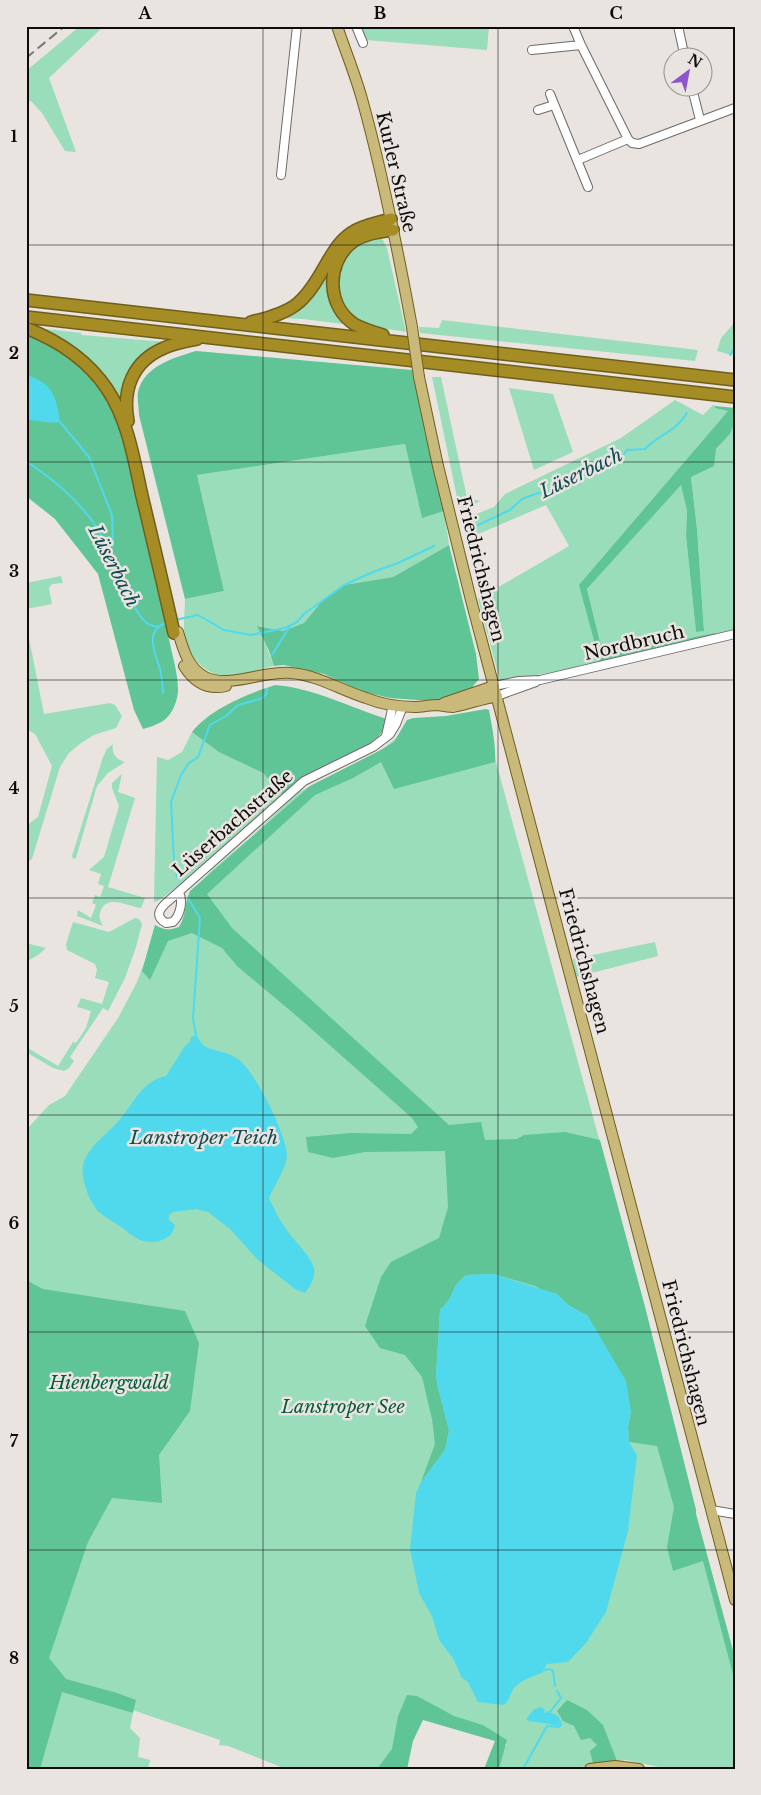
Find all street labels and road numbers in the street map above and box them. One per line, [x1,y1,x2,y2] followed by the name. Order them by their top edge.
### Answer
[371,109,421,235] street label: Kurler Straße
[452,494,510,644] street label: Friedrichshagen
[582,621,686,665] street label: Nordbruch
[168,765,298,881] street label: Lüserbachstraße
[554,886,614,1036] street label: Friedrichshagen
[657,1278,715,1428] street label: Friedrichshagen

